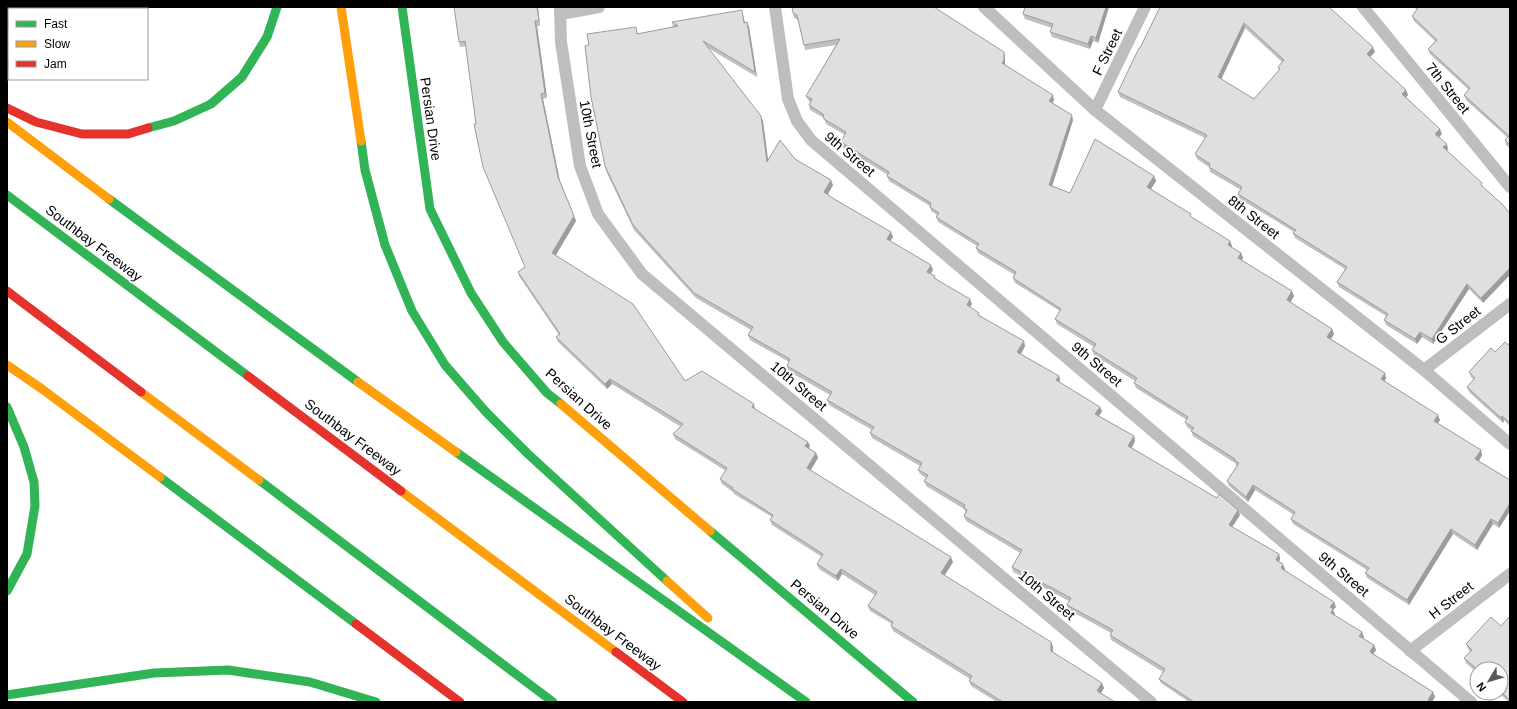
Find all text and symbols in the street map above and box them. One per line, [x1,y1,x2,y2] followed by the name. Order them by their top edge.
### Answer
[8,8,148,80] legend
[44,17,68,31] text: Fast
[1089,26,1125,78] street label: F Street
[44,37,70,51] text: Slow
[44,57,67,71] text: Jam
[1423,59,1473,117] street label: 7th Street
[417,76,445,162] street label: Persian Drive
[577,99,605,169] street label: 10th Street
[822,128,878,180] street label: 9th Street
[1225,192,1283,242] street label: 8th Street
[43,201,145,285] street label: Southbay Freeway
[1433,303,1484,347] street label: G Street
[1069,338,1125,390] street label: 9th Street
[768,358,830,414] street label: 10th Street
[542,365,616,433] street label: Persian Drive
[302,395,404,479] street label: Southbay Freeway
[1316,548,1372,600] street label: 9th Street
[1016,567,1078,623] street label: 10th Street
[788,576,862,642] street label: Persian Drive
[1426,578,1476,622] street label: H Street
[562,590,664,674] street label: Southbay Freeway
[1469,661,1509,701] north arrow
[1474,680,1488,694] text: N

